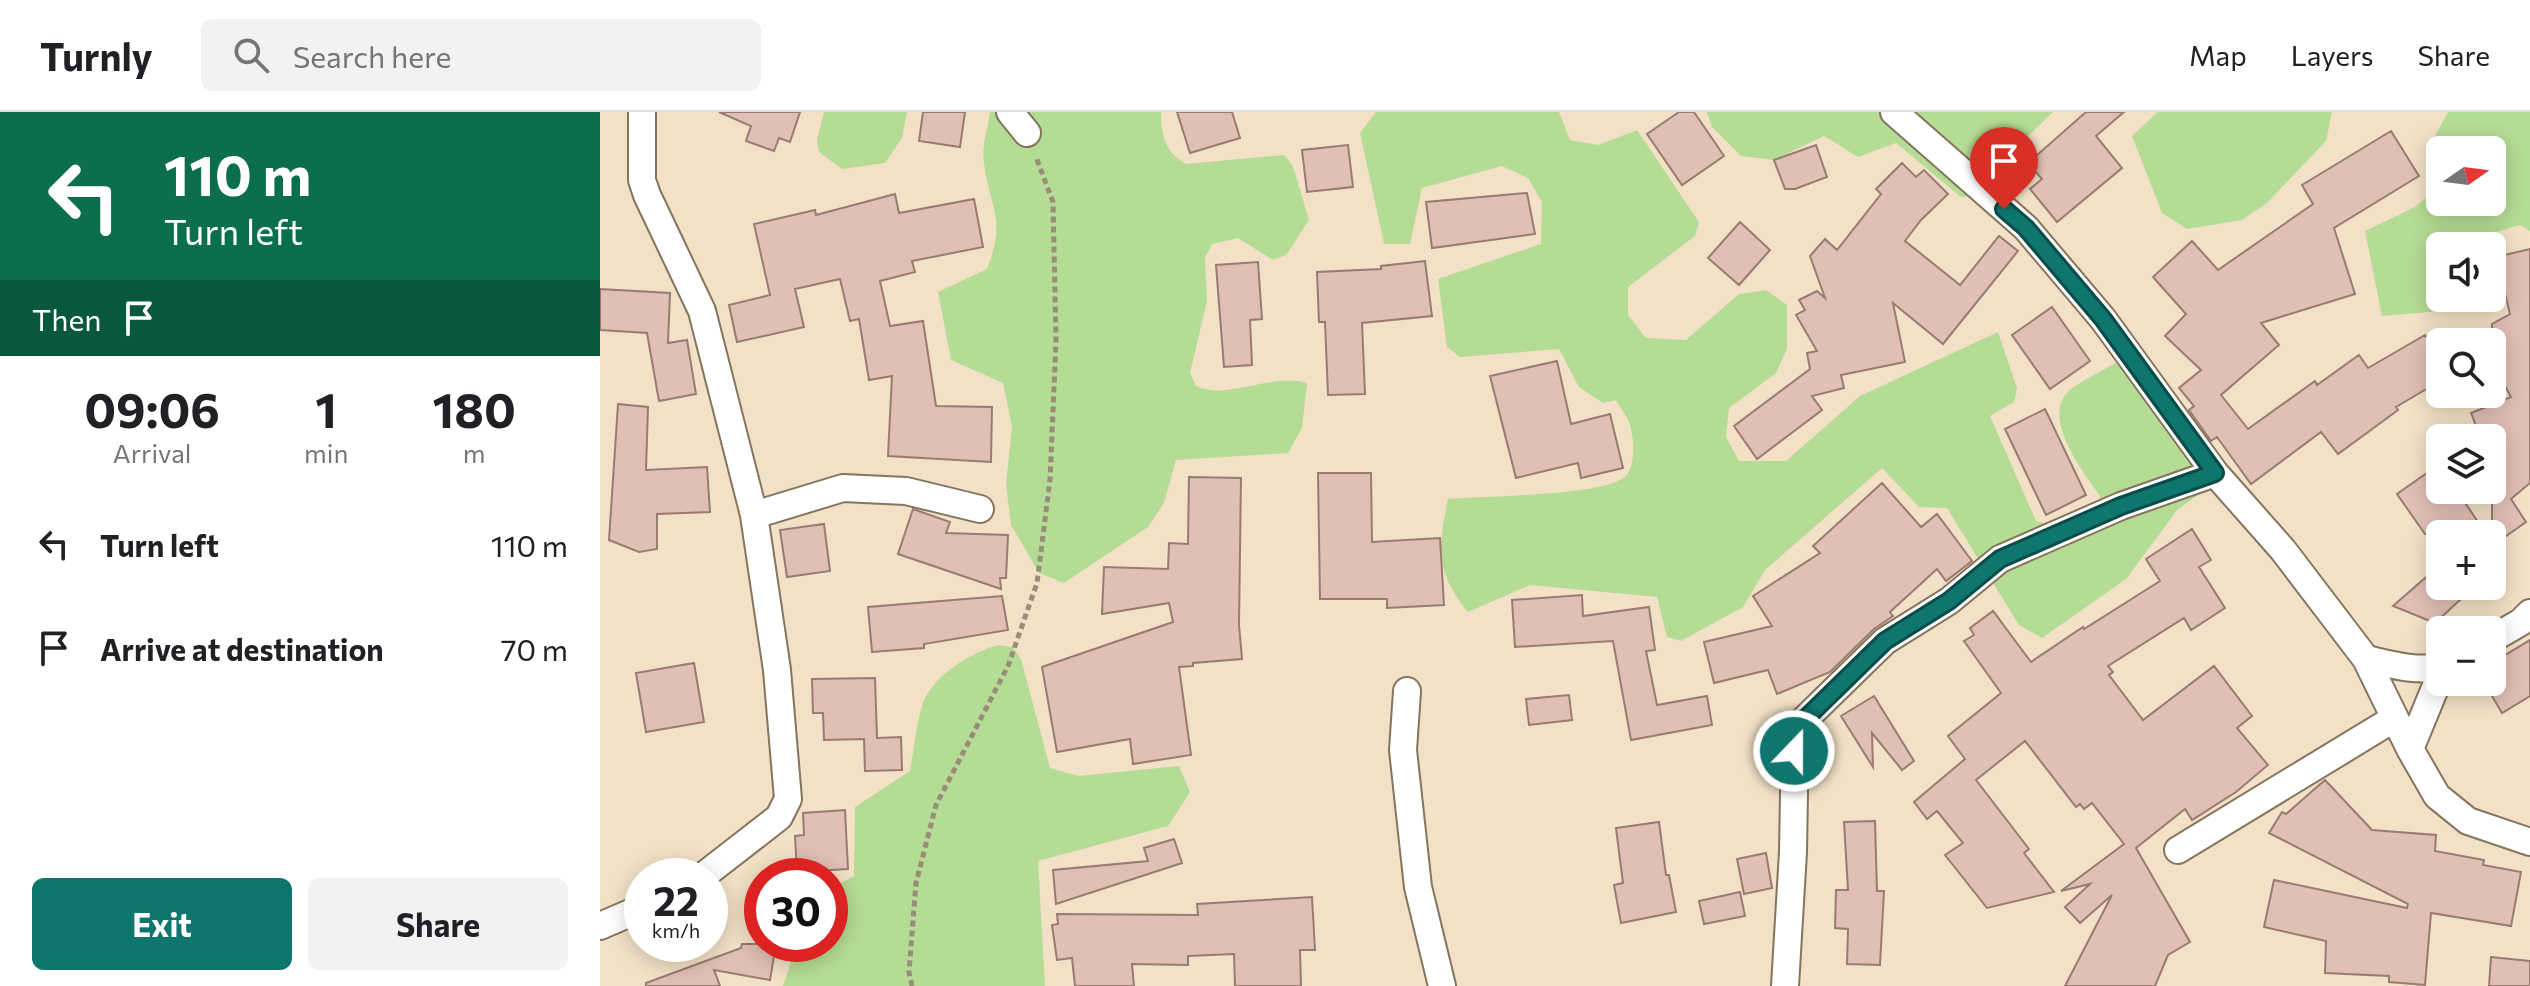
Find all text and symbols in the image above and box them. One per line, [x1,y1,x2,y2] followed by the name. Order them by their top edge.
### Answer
[201,19,761,91] search box
[40,32,153,79] text: Turnly
[229,33,273,77] icon: search
[293,37,451,74] text: Search here
[2189,38,2247,72] text: Map
[2291,38,2373,72] text: Layers
[2417,38,2490,72] text: Share
[1970,127,2038,209] pin
[2426,136,2506,216] north arrow
[2426,136,2506,696] map controls
[164,139,311,208] text: 110 m
[1982,139,2026,183] icon: arrive
[32,144,136,248] icon: left
[164,208,303,252] text: Turn left
[2426,232,2506,312] button: sound
[117,296,161,340] icon: arrive
[32,300,101,337] text: Then
[2426,328,2506,408] button: search
[84,379,220,438] text: 09:06
[315,379,337,438] text: 1
[433,379,516,438] text: 180
[2426,424,2506,504] button: layers
[113,437,191,468] text: Arrival
[304,437,348,468] text: min
[463,437,486,468] text: m
[2426,520,2506,600] button: +
[32,522,76,566] icon: left
[100,526,219,563] text: Turn left
[491,526,568,563] text: 110 m
[2426,616,2506,696] button: −
[32,626,76,670] icon: arrive
[100,630,384,667] text: Arrive at destination
[501,630,568,667] text: 70 m
[1752,709,1836,793] position arrow
[744,858,848,962] speed limit sign: 30
[653,875,699,924] text: 22
[32,878,292,970] button: Exit
[308,878,568,970] button: Share
[652,918,700,942] text: km/h

